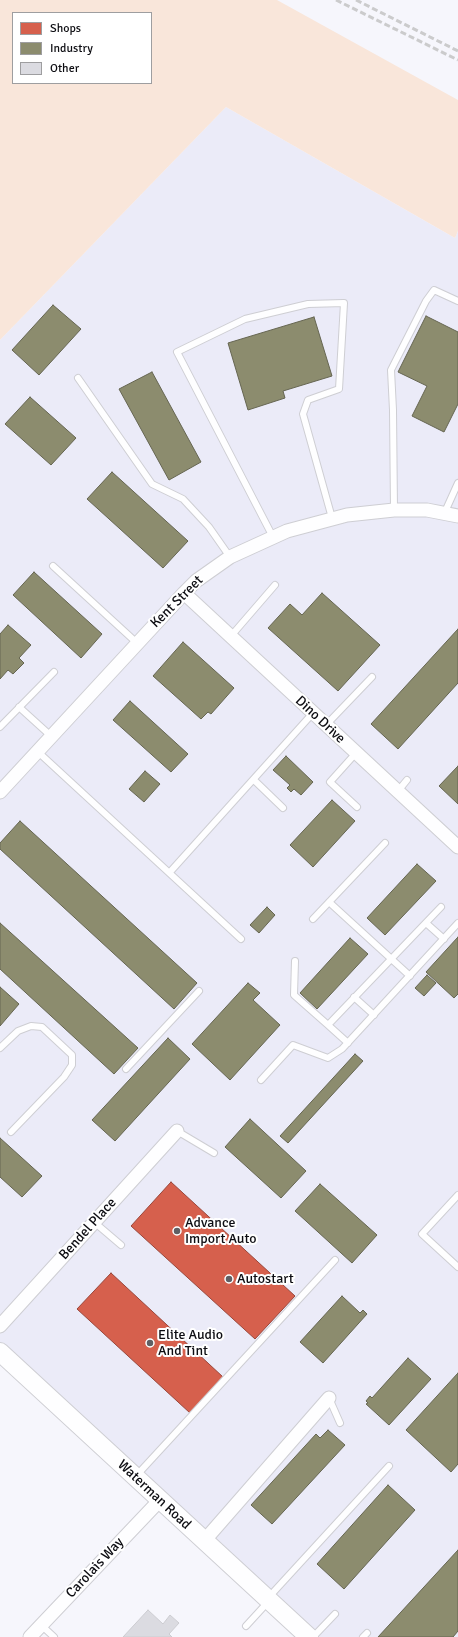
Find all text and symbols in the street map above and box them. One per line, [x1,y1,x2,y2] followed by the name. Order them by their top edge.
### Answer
[12,12,152,84] legend
[50,21,81,36] text: Shops
[50,41,93,56] text: Industry
[50,61,79,76] text: Other
[147,572,207,632] street label: Kent Street
[292,693,348,747] street label: Dino Drive
[56,1195,120,1263] street label: Bendel Place
[185,1215,257,1248] place label: Advance Import Auto
[172,1226,182,1236] marker: Advance Import Auto
[237,1271,294,1287] place label: Autostart
[224,1274,234,1284] marker: Autostart
[158,1327,223,1360] place label: Elite Audio And Tint
[145,1338,155,1348] marker: Elite Audio And Tint
[114,1457,194,1533] street label: Waterman Road
[63,1534,127,1602] street label: Carolais Way

